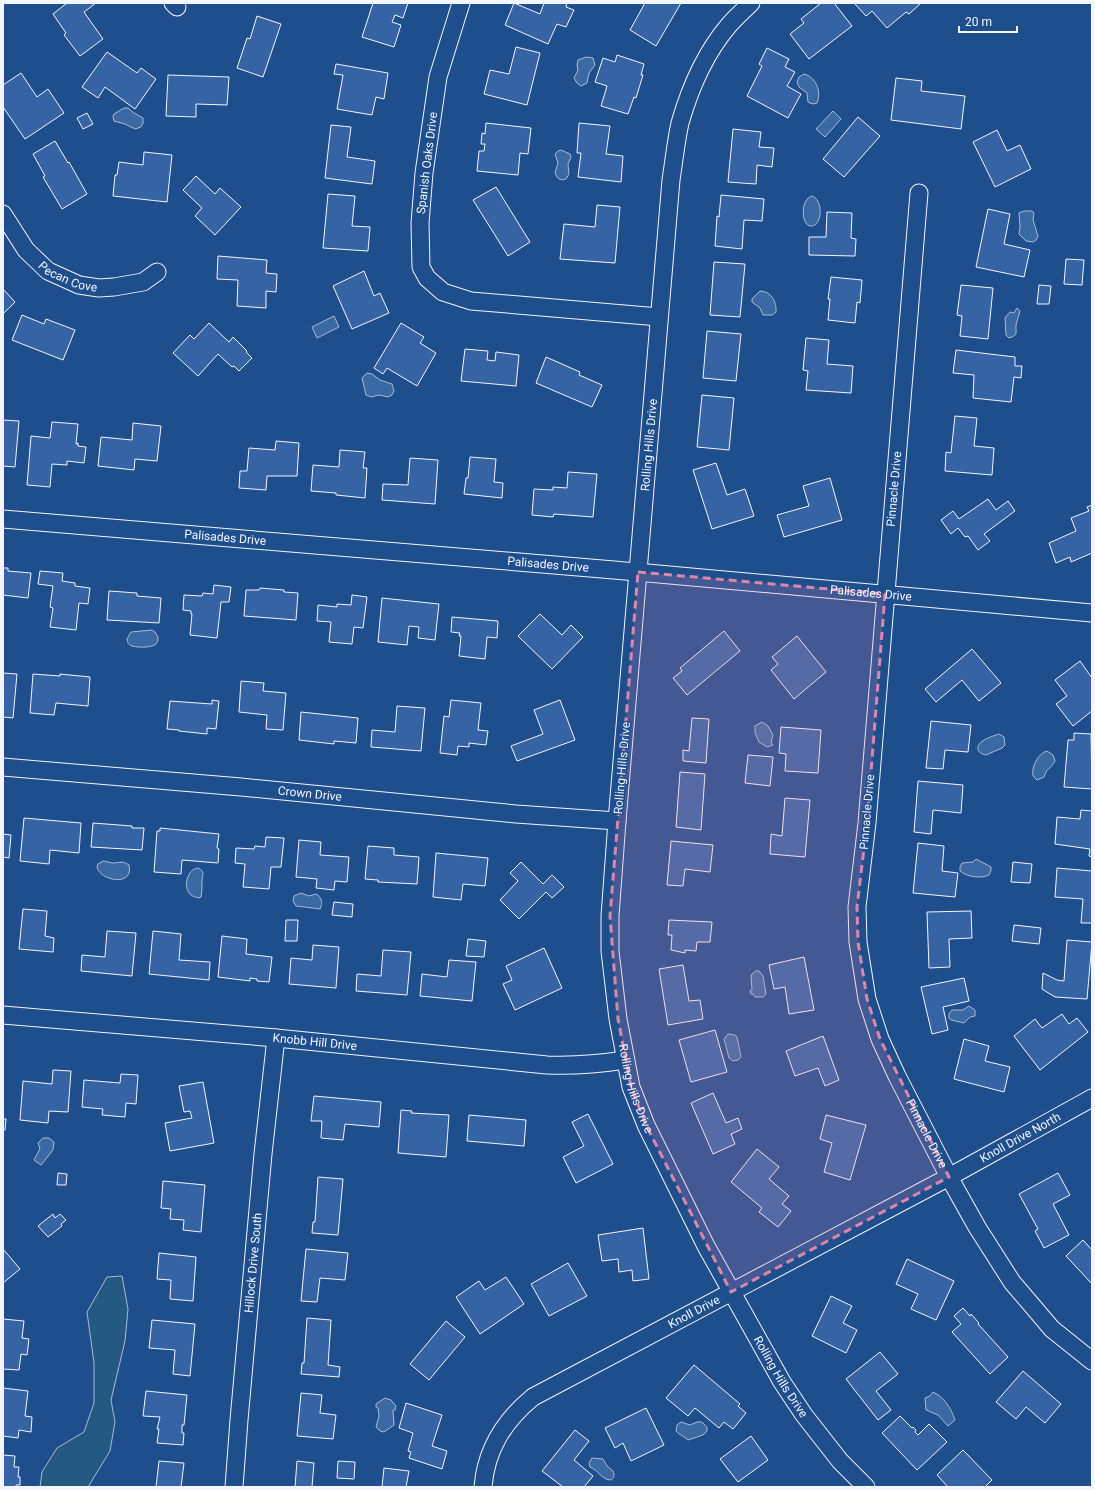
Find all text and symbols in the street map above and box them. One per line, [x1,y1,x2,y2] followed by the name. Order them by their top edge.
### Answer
[959,8,1017,34] scale bar
[965,15,992,29] text: 20 m
[414,111,440,215] street label: Spanish Oaks Drive
[35,259,98,295] street label: Pecan Cove
[638,398,660,492] street label: Rolling Hills Drive
[884,451,904,527] street label: Pinnacle Drive
[184,527,267,548] street label: Palisades Drive
[507,554,590,575] street label: Palisades Drive
[829,582,912,604] street label: Palisades Drive
[611,721,633,815] street label: Rolling Hills Drive
[857,774,877,850] street label: Pinnacle Drive
[277,784,342,804] street label: Crown Drive
[272,1031,358,1053] street label: Knobb Hill Drive
[616,1043,656,1135] street label: Rolling Hills Drive
[903,1097,950,1171] street label: Pinnacle Drive
[977,1110,1063,1166] street label: Knoll Drive North
[242,1212,265,1314] street label: Hillock Drive South
[666,1292,722,1331] street label: Knoll Drive
[751,1334,811,1420] street label: Rolling Hills Drive

